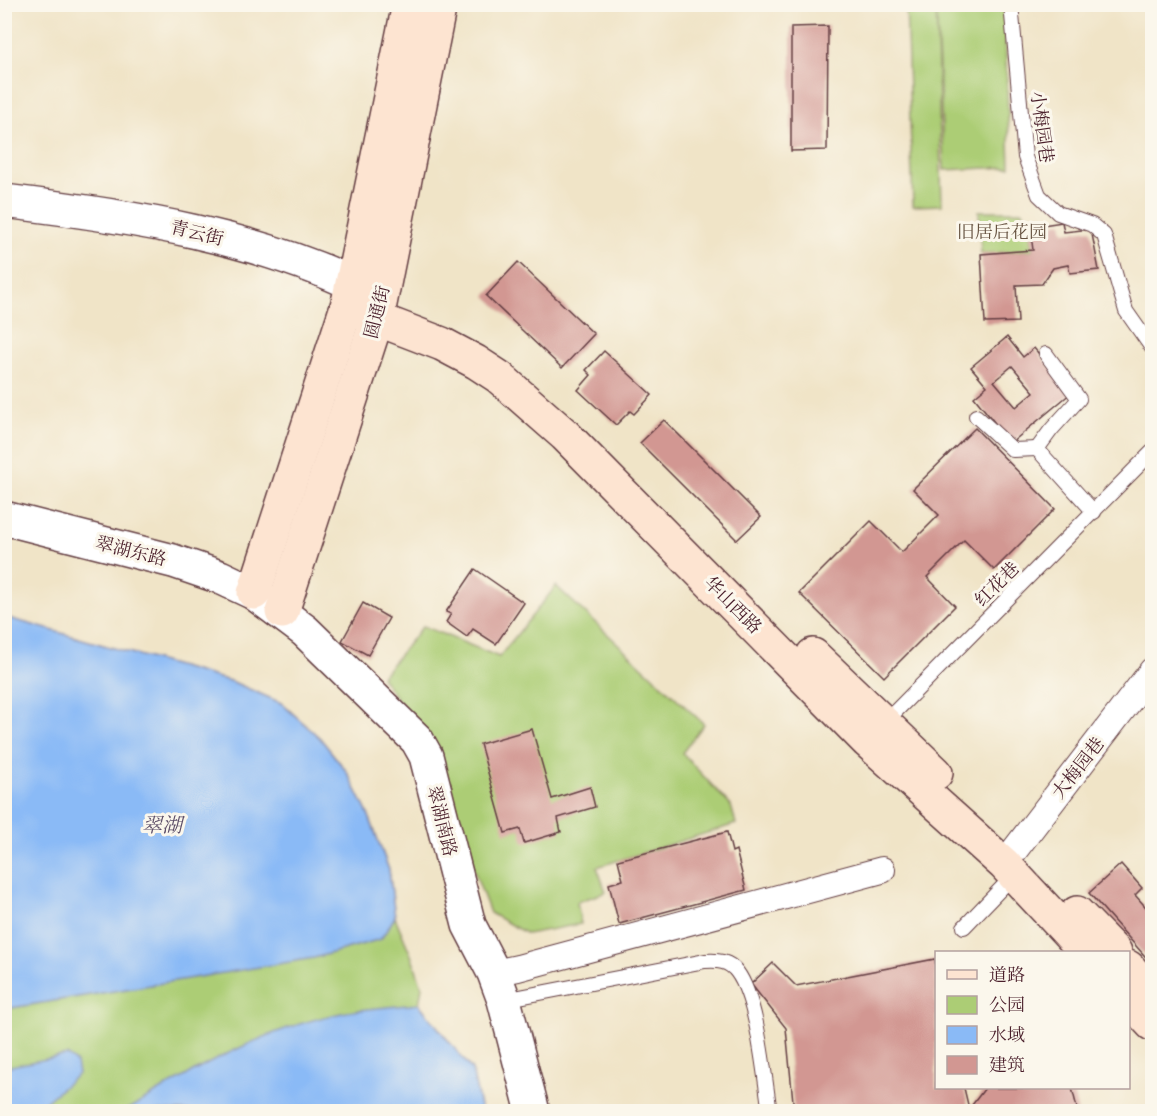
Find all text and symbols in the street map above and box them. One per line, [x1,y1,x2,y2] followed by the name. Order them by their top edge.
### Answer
[1026,90,1058,164] street label: 小梅园巷
[168,216,226,250] street label: 青云街
[957,221,1047,243] park label: 旧居后花园
[360,283,394,341] street label: 圆通街
[93,532,169,570] street label: 翠湖东路
[970,557,1024,611] street label: 红花巷
[700,572,766,638] street label: 华山西路
[1047,733,1109,803] street label: 大梅园巷
[423,783,461,859] street label: 翠湖南路
[142,813,185,837] water label: 翠湖
[935,951,1130,1089] legend
[989,964,1025,986] text: 道路
[989,994,1025,1016] text: 公园
[989,1024,1025,1046] text: 水域
[989,1054,1025,1076] text: 建筑

